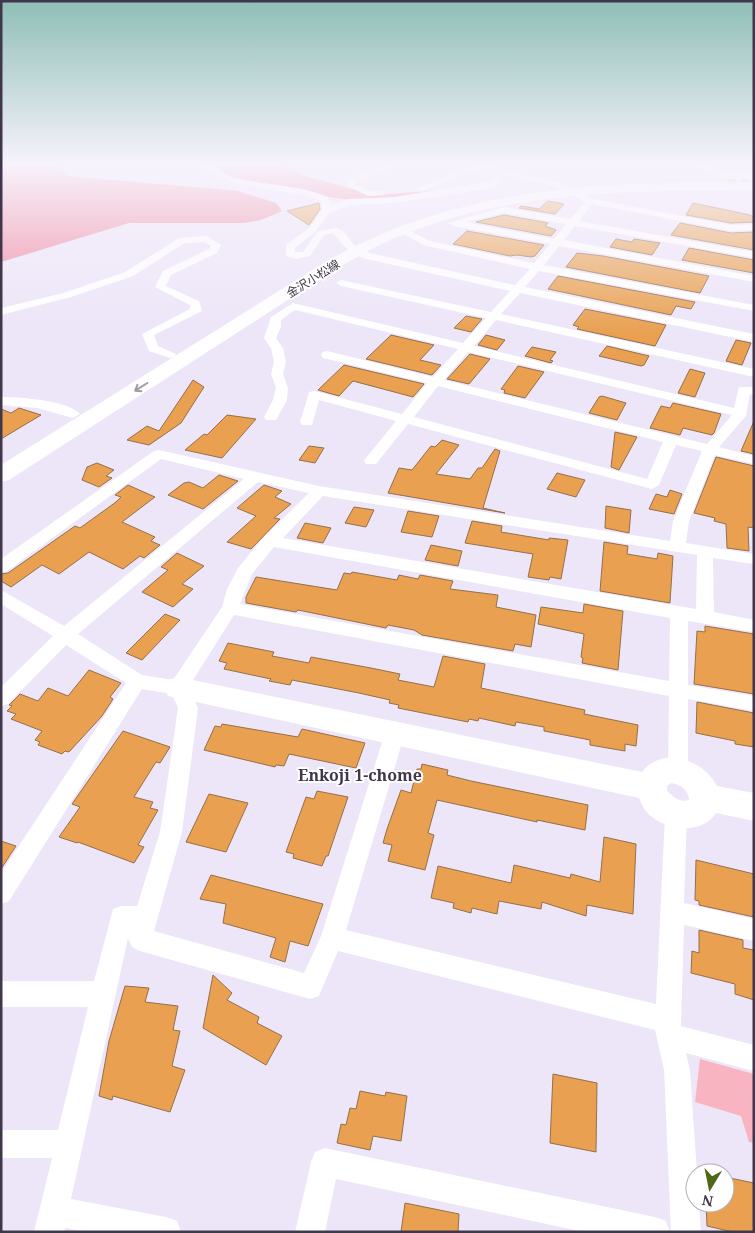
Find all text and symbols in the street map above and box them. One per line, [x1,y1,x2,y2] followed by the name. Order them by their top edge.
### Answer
[283,255,343,302] street label: 金沢小松線
[134,381,148,392] one-way arrow
[298,764,422,786] district label: Enkoji 1-chome
[685,1163,735,1213] north arrow
[701,1191,715,1212] text: N

